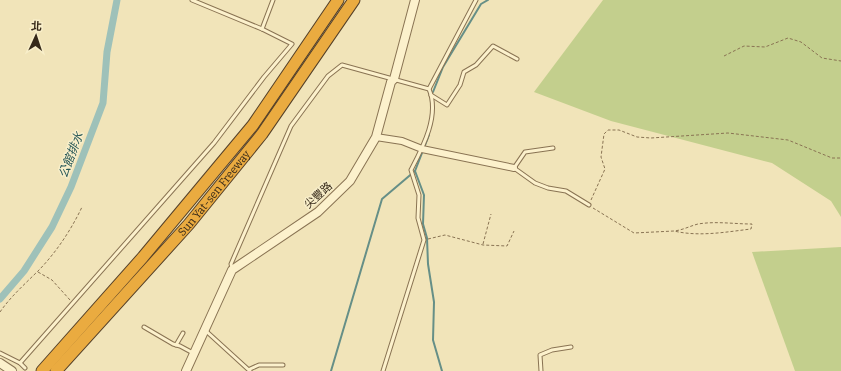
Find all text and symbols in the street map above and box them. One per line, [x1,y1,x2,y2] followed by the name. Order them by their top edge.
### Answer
[16,16,56,56] north arrow
[31,20,42,33] text: 北
[56,129,86,180] water label: 公館排水
[175,148,253,239] street label: Sun Yat-sen Freeway
[302,180,335,211] street label: 尖豐路

